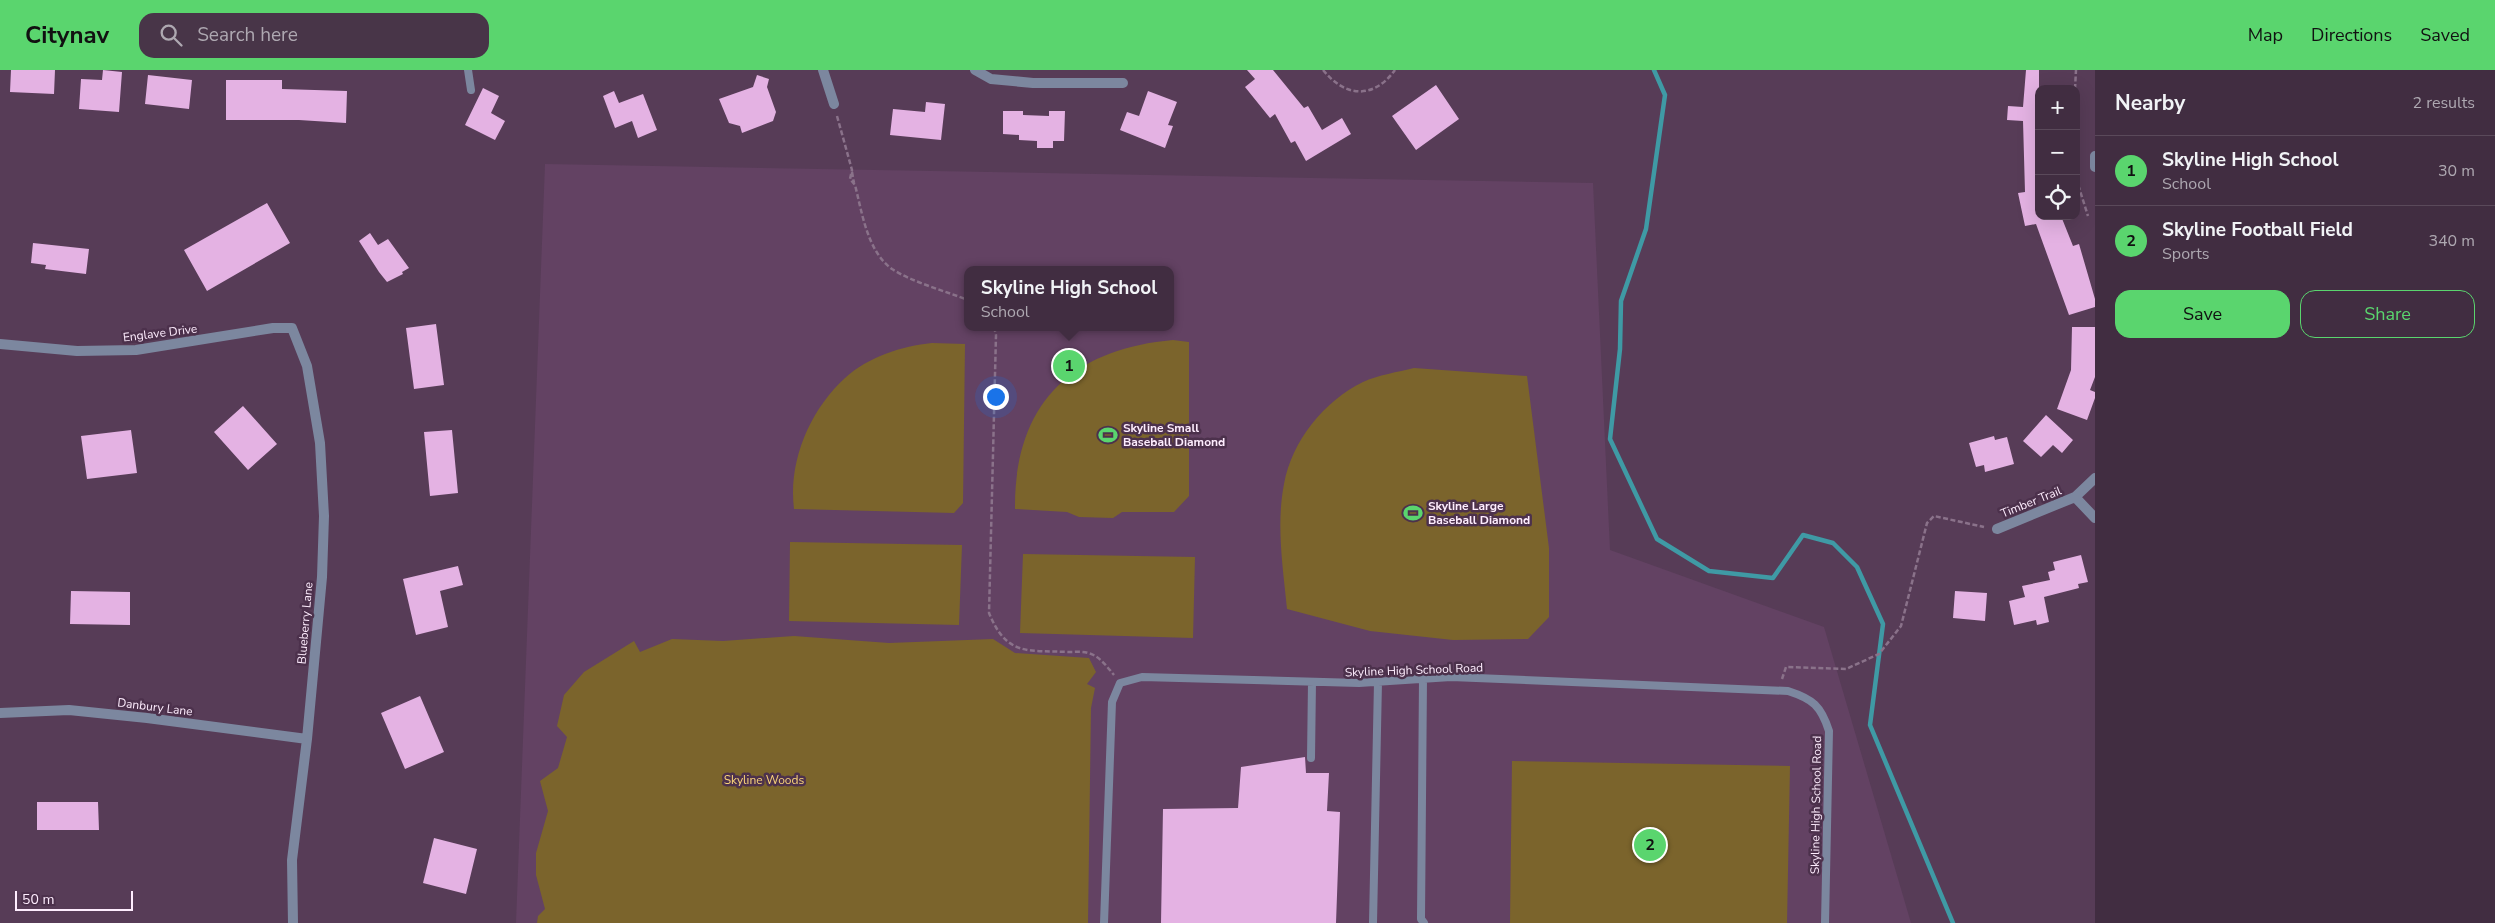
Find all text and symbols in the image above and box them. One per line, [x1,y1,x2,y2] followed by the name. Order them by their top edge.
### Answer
[139,13,489,58] search box
[25,19,109,51] text: Citynav
[157,21,185,49] icon: search
[197,22,298,48] text: Search here
[2248,23,2283,47] text: Map
[2311,23,2392,47] text: Directions
[2420,23,2470,47] text: Saved
[2035,85,2080,220] map controls
[2035,85,2080,130] button: +
[2115,89,2185,117] text: Nearby
[2413,92,2475,114] text: 2 results
[2035,130,2080,175] button: −
[2162,147,2339,173] text: Skyline High School
[2126,160,2136,182] text: 1
[2438,160,2475,182] text: 30 m
[2162,173,2211,195] text: School
[2035,175,2080,220] button: locate
[2162,217,2353,243] text: Skyline Football Field
[2126,230,2136,252] text: 2
[2428,230,2475,252] text: 340 m
[2162,243,2210,265] text: Sports
[964,266,1174,331] popup
[981,275,1157,301] text: Skyline High School
[2115,290,2290,338] button: Save
[2300,290,2475,338] button: Share
[981,301,1030,323] text: School
[122,321,198,345] street label: Englave Drive
[1053,347,1085,385] pin: 1
[983,384,1009,410] your location
[1123,420,1225,450] place label: Skyline Small Baseball Diamond
[1097,424,1119,446] sports icon: Skyline Small Baseball Diamond
[1998,482,2064,521] street label: Timber Trail
[1428,498,1530,528] place label: Skyline Large Baseball Diamond
[1402,502,1424,524] sports icon: Skyline Large Baseball Diamond
[293,581,317,665] street label: Blueberry Lane
[1345,660,1483,680] street label: Skyline High School Road
[116,694,194,720] street label: Danbury Lane
[1807,736,1825,874] street label: Skyline High School Road
[724,772,805,788] park label: Skyline Woods
[1634,826,1666,864] pin: 2
[15,888,132,911] scale bar
[22,890,54,909] text: 50 m

